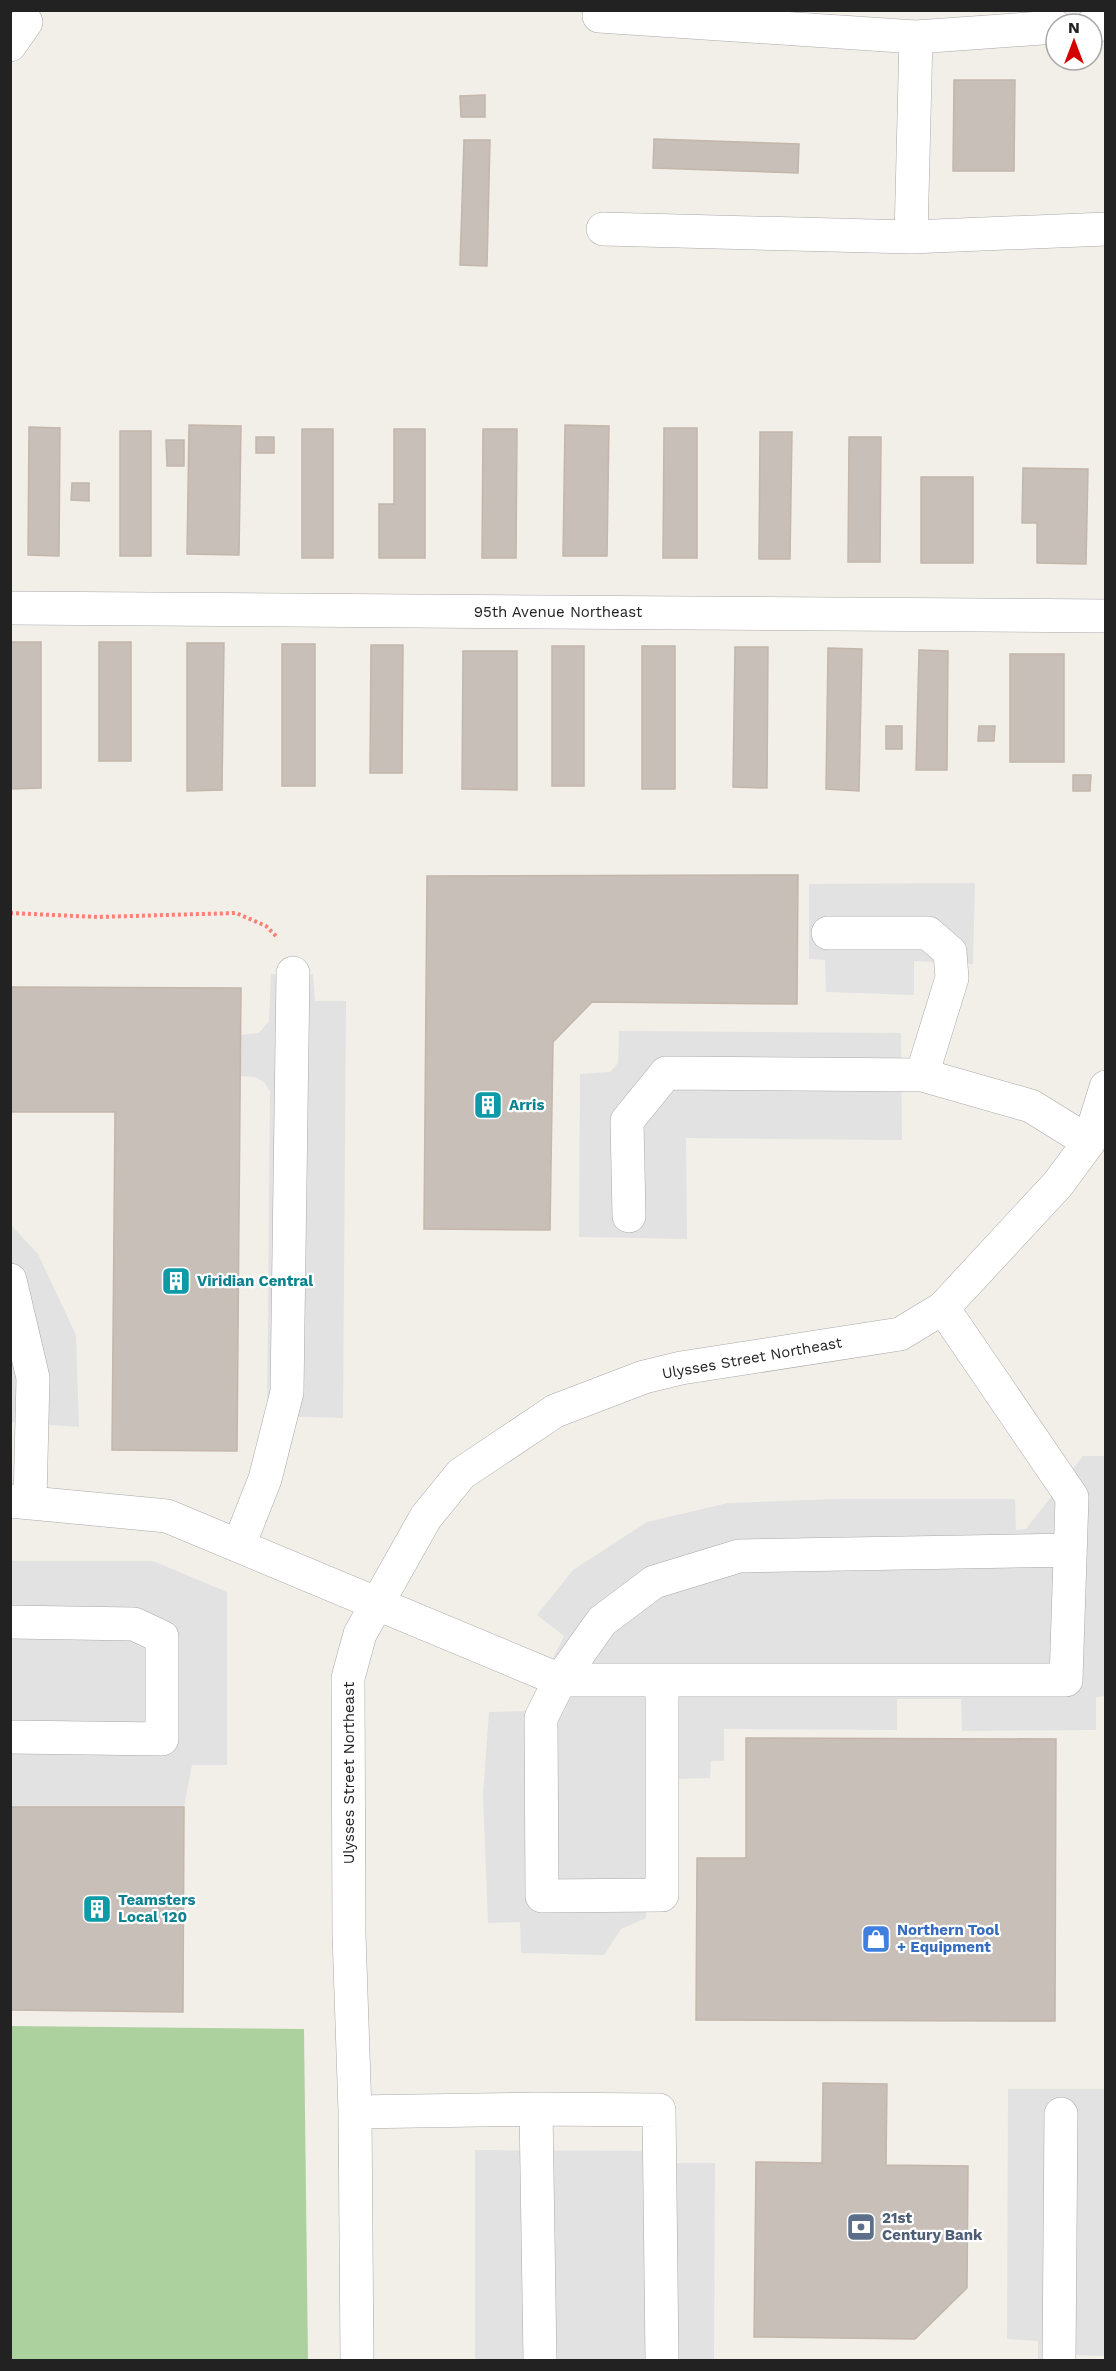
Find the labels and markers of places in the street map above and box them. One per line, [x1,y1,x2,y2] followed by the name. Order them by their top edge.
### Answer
[472,1089,504,1121] building icon: Arris
[509,1096,544,1114] place label: Arris
[160,1265,192,1297] building icon: Viridian Central
[197,1272,313,1290] place label: Viridian Central
[118,1891,195,1926] place label: Teamsters Local 120
[81,1893,113,1925] building icon: Teamsters Local 120
[897,1921,999,1956] place label: Northern Tool + Equipment
[860,1923,892,1955] shop icon: Northern Tool + Equipment
[882,2209,983,2244] place label: 21st Century Bank
[845,2211,877,2243] bank icon: 21st Century Bank

